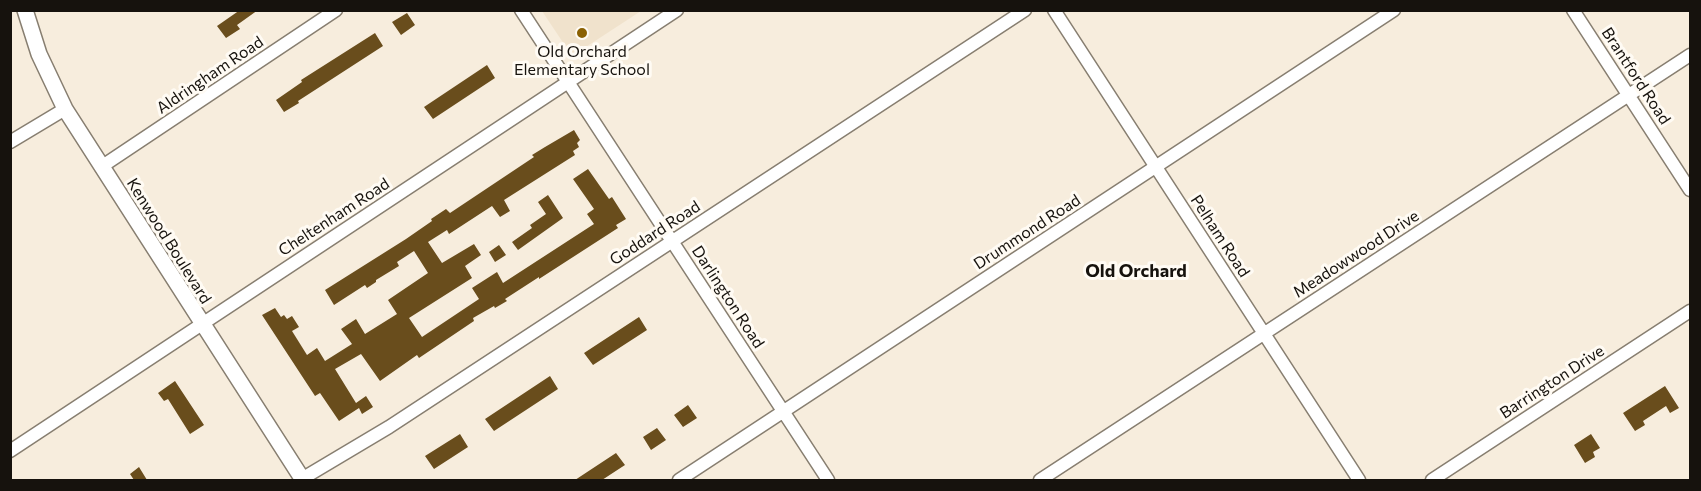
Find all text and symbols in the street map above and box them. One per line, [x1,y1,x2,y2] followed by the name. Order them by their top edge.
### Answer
[1597,24,1675,128] street label: Brantford Road
[575,26,589,40] marker: Old Orchard Elementary School
[153,32,267,118] street label: Aldringham Road
[514,42,650,80] place label: Old Orchard Elementary School
[275,174,393,260] street label: Cheltenham Road
[123,175,215,307] street label: Kenwood Boulevard
[970,190,1084,274] street label: Drummond Road
[1186,191,1254,281] street label: Pelham Road
[606,197,704,269] street label: Goddard Road
[1290,206,1422,302] street label: Meadowwood Drive
[688,242,768,352] street label: Darlington Road
[1085,260,1187,282] district label: Old Orchard
[1496,341,1608,423] street label: Barrington Drive

